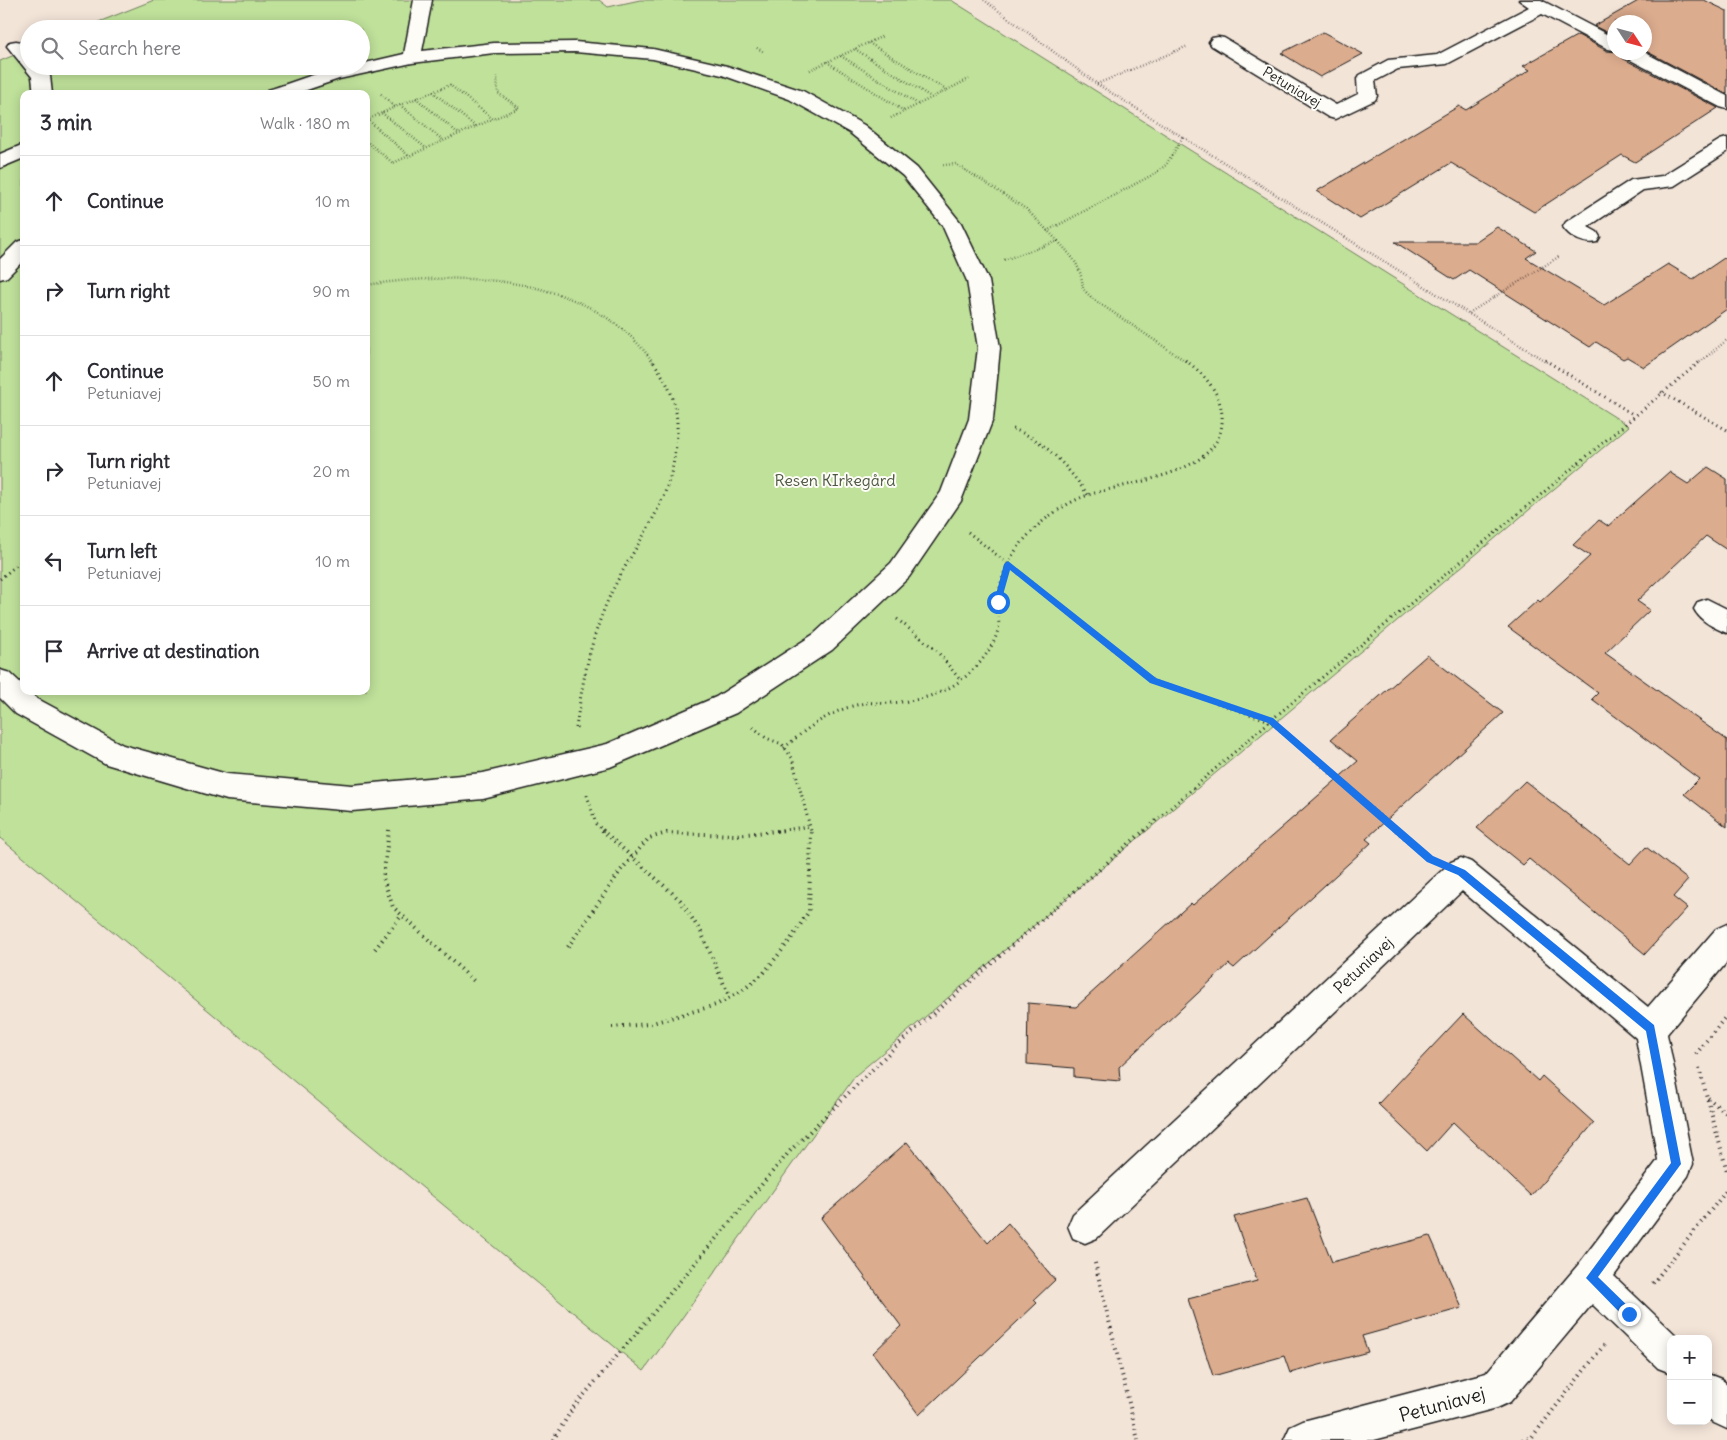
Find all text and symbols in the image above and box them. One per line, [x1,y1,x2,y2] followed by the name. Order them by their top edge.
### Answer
[1607,15,1652,60] north arrow
[20,20,370,75] search box
[38,34,66,62] icon: search
[78,36,181,60] text: Search here
[1259,63,1325,111] street label: Petuniavej
[40,109,92,136] text: 3 min
[260,113,350,133] text: Walk · 180 m
[40,187,68,215] icon: ahead
[87,189,164,213] text: Continue
[315,191,350,211] text: 10 m
[40,277,68,305] icon: right
[87,279,170,303] text: Turn right
[312,281,350,301] text: 90 m
[87,359,164,383] text: Continue
[40,367,68,395] icon: ahead
[312,371,350,391] text: 50 m
[87,383,161,403] text: Petuniavej
[87,449,170,473] text: Turn right
[40,457,68,485] icon: right
[313,461,350,481] text: 20 m
[774,470,896,490] park label: Resen KIrkegård
[87,473,161,493] text: Petuniavej
[87,539,157,563] text: Turn left
[40,547,68,575] icon: left
[315,551,350,571] text: 10 m
[87,563,161,583] text: Petuniavej
[987,591,1010,614] route start
[40,637,68,665] icon: arrive
[87,639,260,663] text: Arrive at destination
[1329,932,1397,998] street label: Petuniavej
[1618,1303,1641,1326] route end
[1667,1335,1712,1425] map controls
[1667,1335,1712,1380] button: +
[1667,1380,1712,1425] button: −
[1396,1381,1488,1427] street label: Petuniavej

